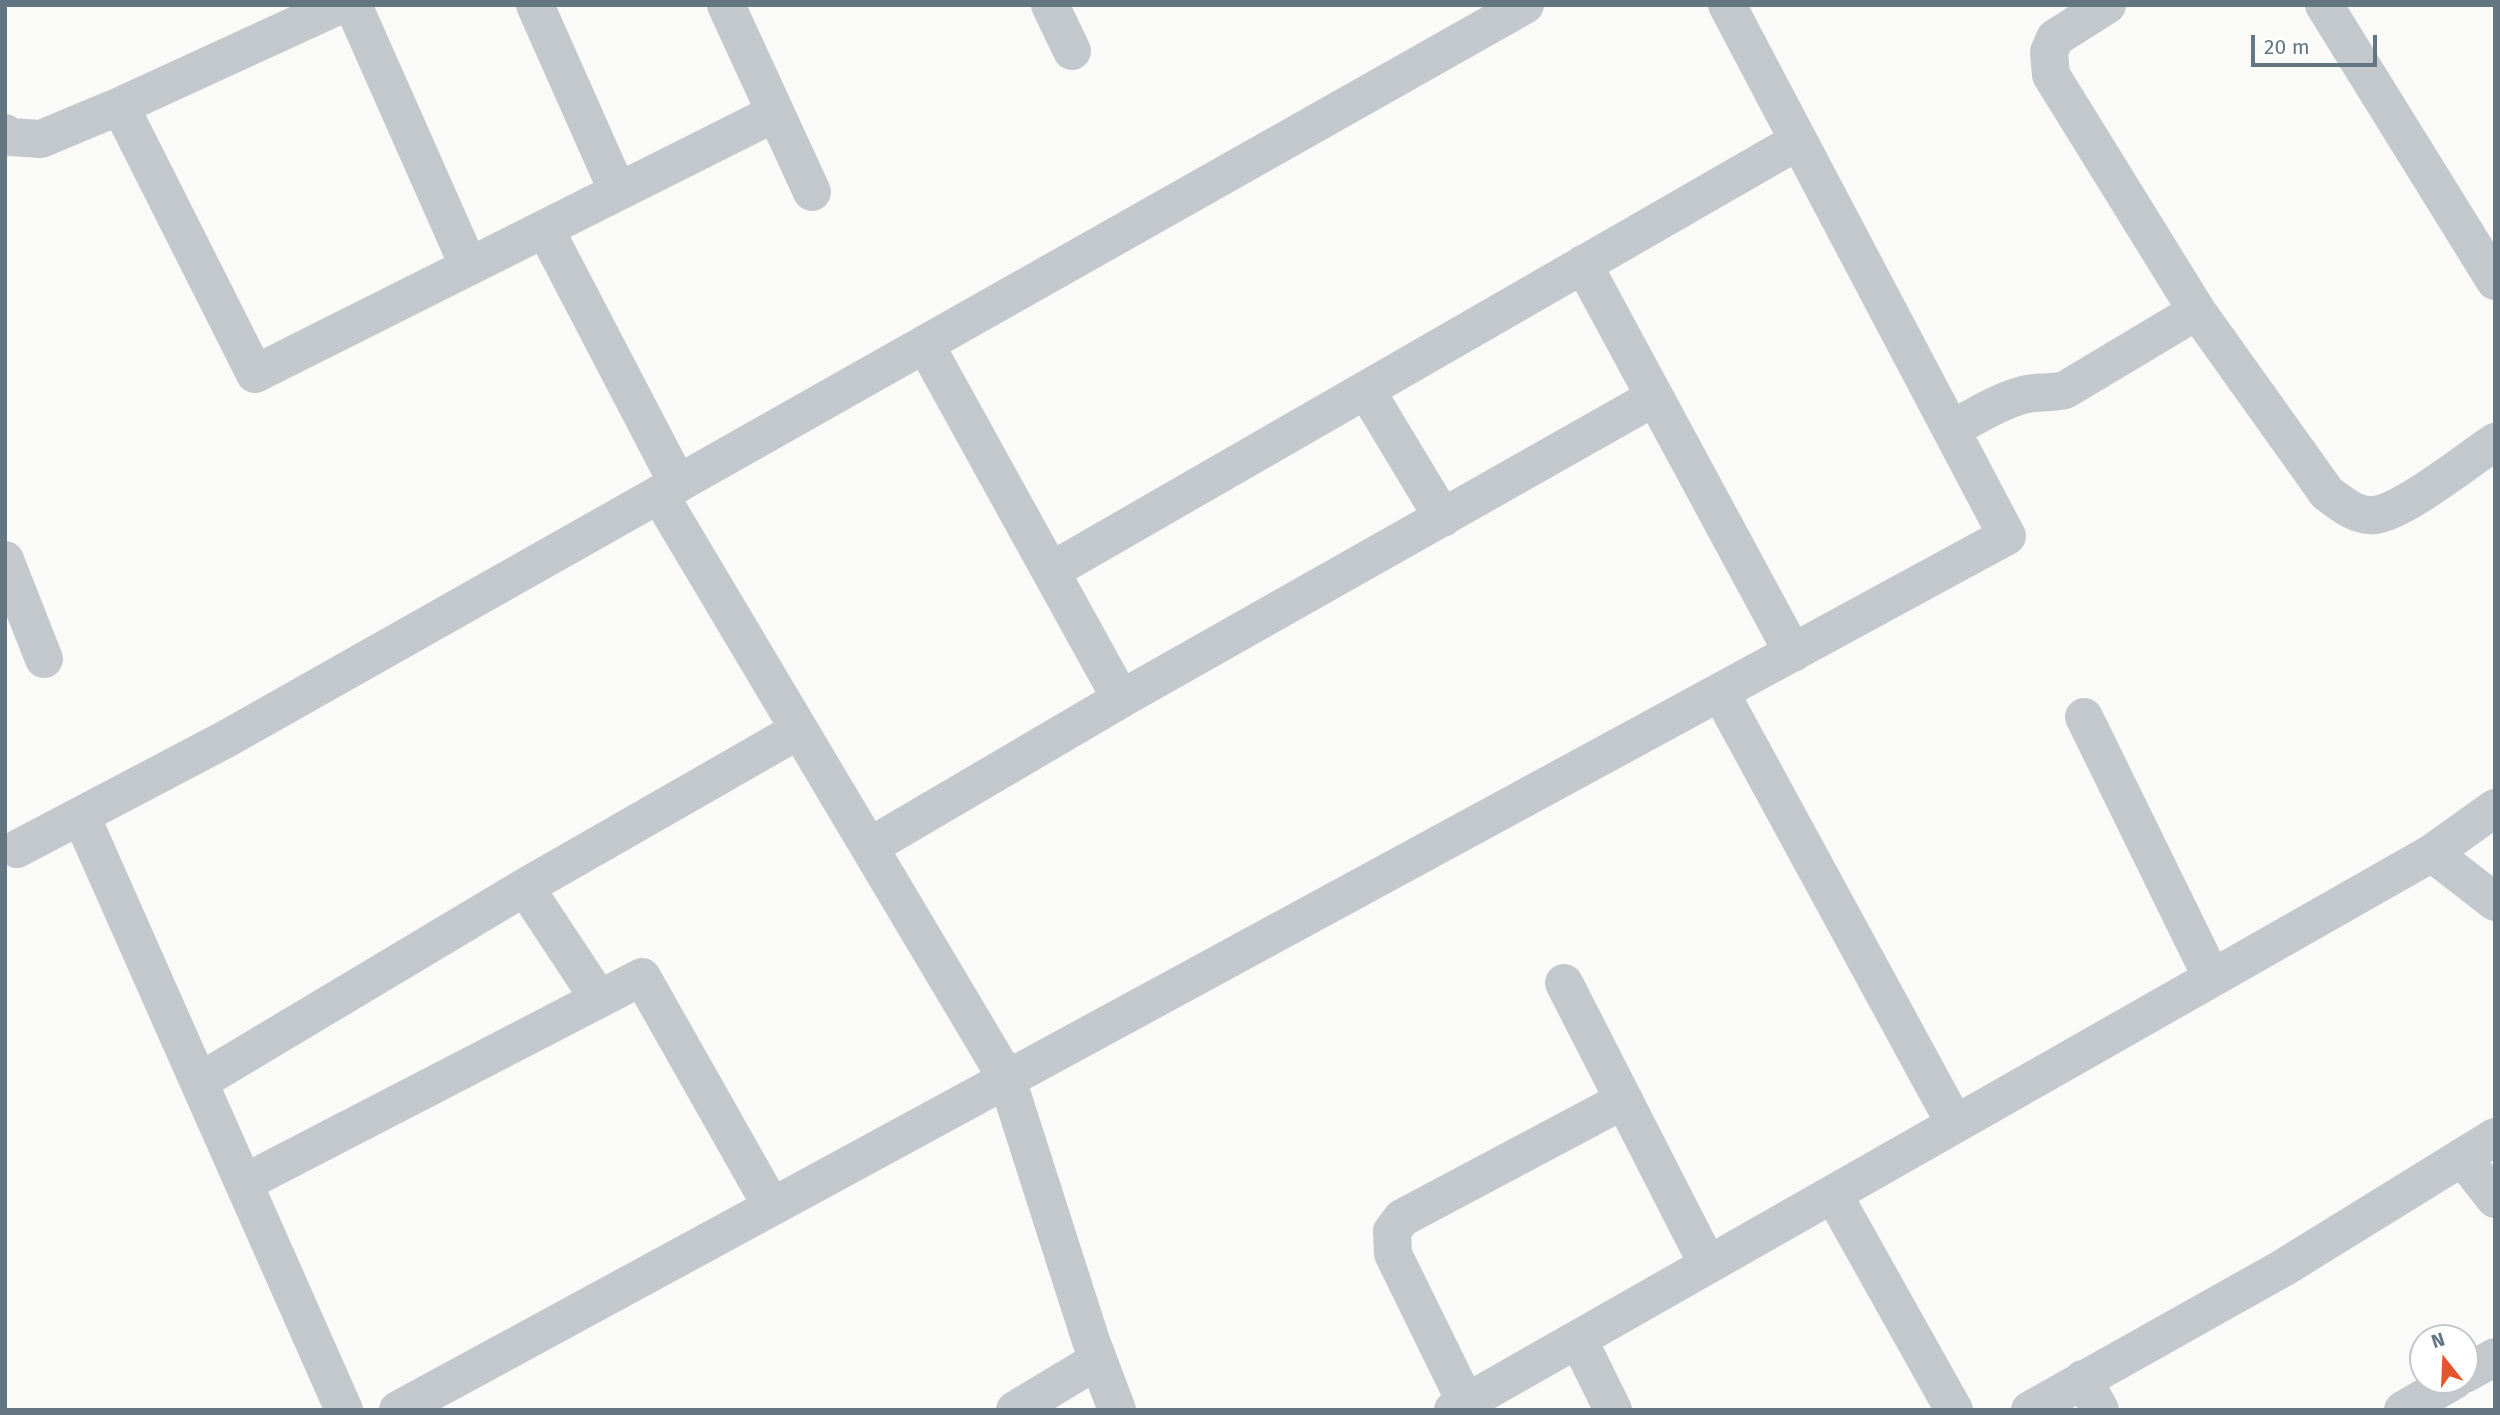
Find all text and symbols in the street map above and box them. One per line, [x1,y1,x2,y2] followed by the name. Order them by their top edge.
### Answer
[2255,21,2381,65] scale bar
[2264,34,2310,60] text: 20 m
[2409,1324,2479,1394] north arrow
[2428,1328,2448,1353] text: N

